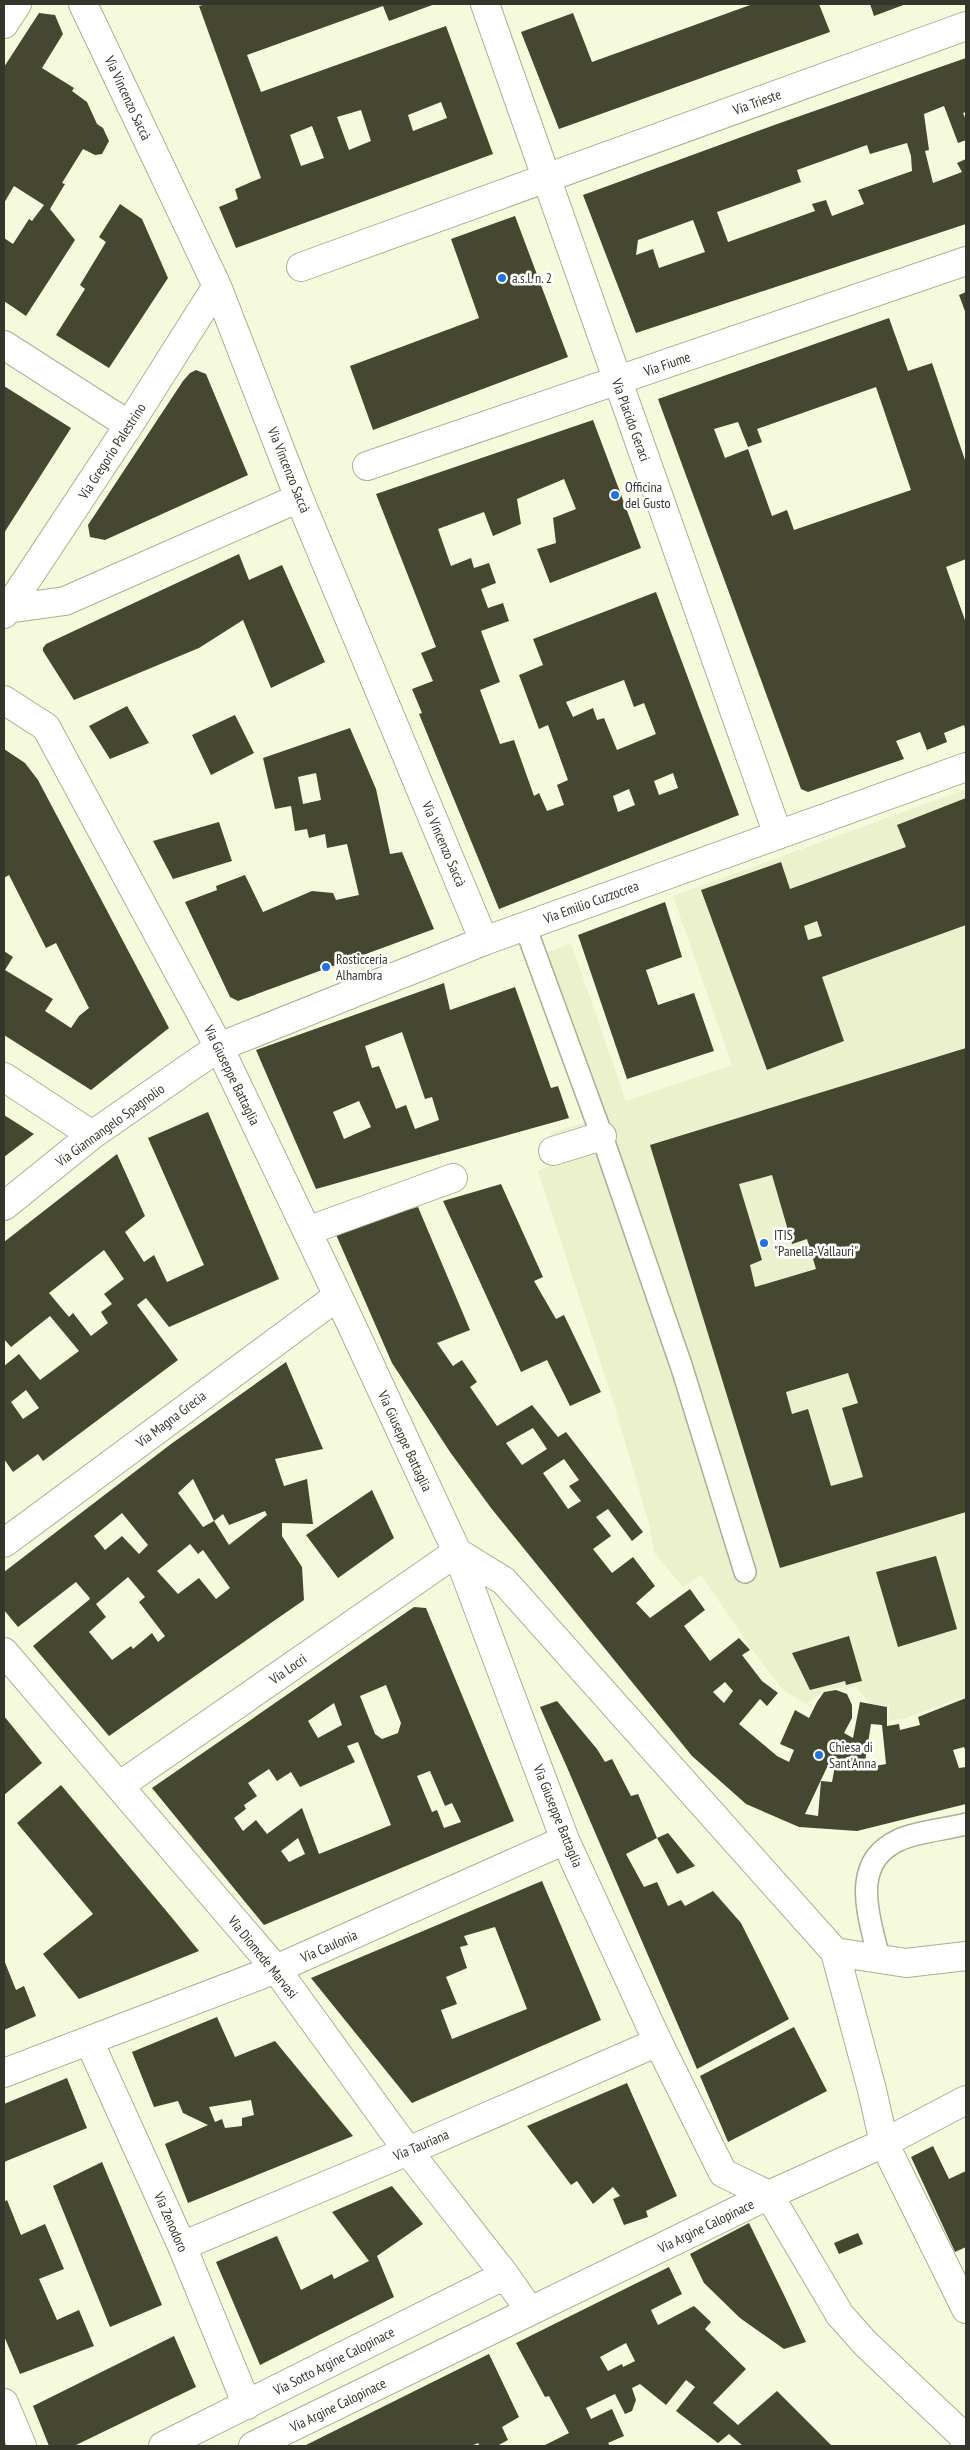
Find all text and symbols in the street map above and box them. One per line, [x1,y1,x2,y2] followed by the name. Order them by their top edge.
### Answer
[100,52,155,143] street label: Via Vincenzo Saccà
[730,85,784,119] street label: Via Trieste
[512,269,552,287] place label: a.s.l. n. 2
[496,272,508,284] marker: a.s.l. n. 2
[640,348,693,381] street label: Via Fiume
[607,375,654,464] street label: Via Placido Geraci
[74,400,150,503] street label: Via Gregorio Palestrino
[263,424,314,516] street label: Via Vincenzo Saccà
[625,478,671,512] place label: Officina del Gusto
[609,489,621,501] marker: Officina del Gusto
[418,798,470,889] street label: Via Vincenzo Saccà
[540,876,641,928] street label: Via Emilio Cuzzocrea
[336,950,388,984] place label: Rosticceria Alhambra
[320,961,332,973] marker: Rosticceria Alhambra
[200,1021,264,1128] street label: Via Giuseppe Battaglia
[51,1079,168,1171] street label: Via Giannangelo Spagnolio
[774,1226,858,1260] place label: ITIS "Panella-Vallauri"
[758,1237,770,1249] marker: ITIS "Panella-Vallauri"
[131,1387,210,1452] street label: Via Magna Grecia
[373,1387,436,1494] street label: Via Giuseppe Battaglia
[265,1650,310,1689] street label: Via Locri
[829,1738,876,1772] place label: Chiesa di Sant'Anna
[813,1749,825,1761] marker: Chiesa di Sant'Anna
[529,1761,587,1870] street label: Via Giuseppe Battaglia
[223,1911,302,2002] street label: Via Diomede Marvasi
[297,1926,360,1967] street label: Via Caulonia
[390,2125,452,2165] street label: Via Tauriana
[149,2188,192,2255] street label: Via Zenodoro
[654,2195,757,2257] street label: Via Argine Calopinace
[270,2323,398,2400] street label: Via Sotto Argine Calopinace
[286,2374,389,2436] street label: Via Argine Calopinace

